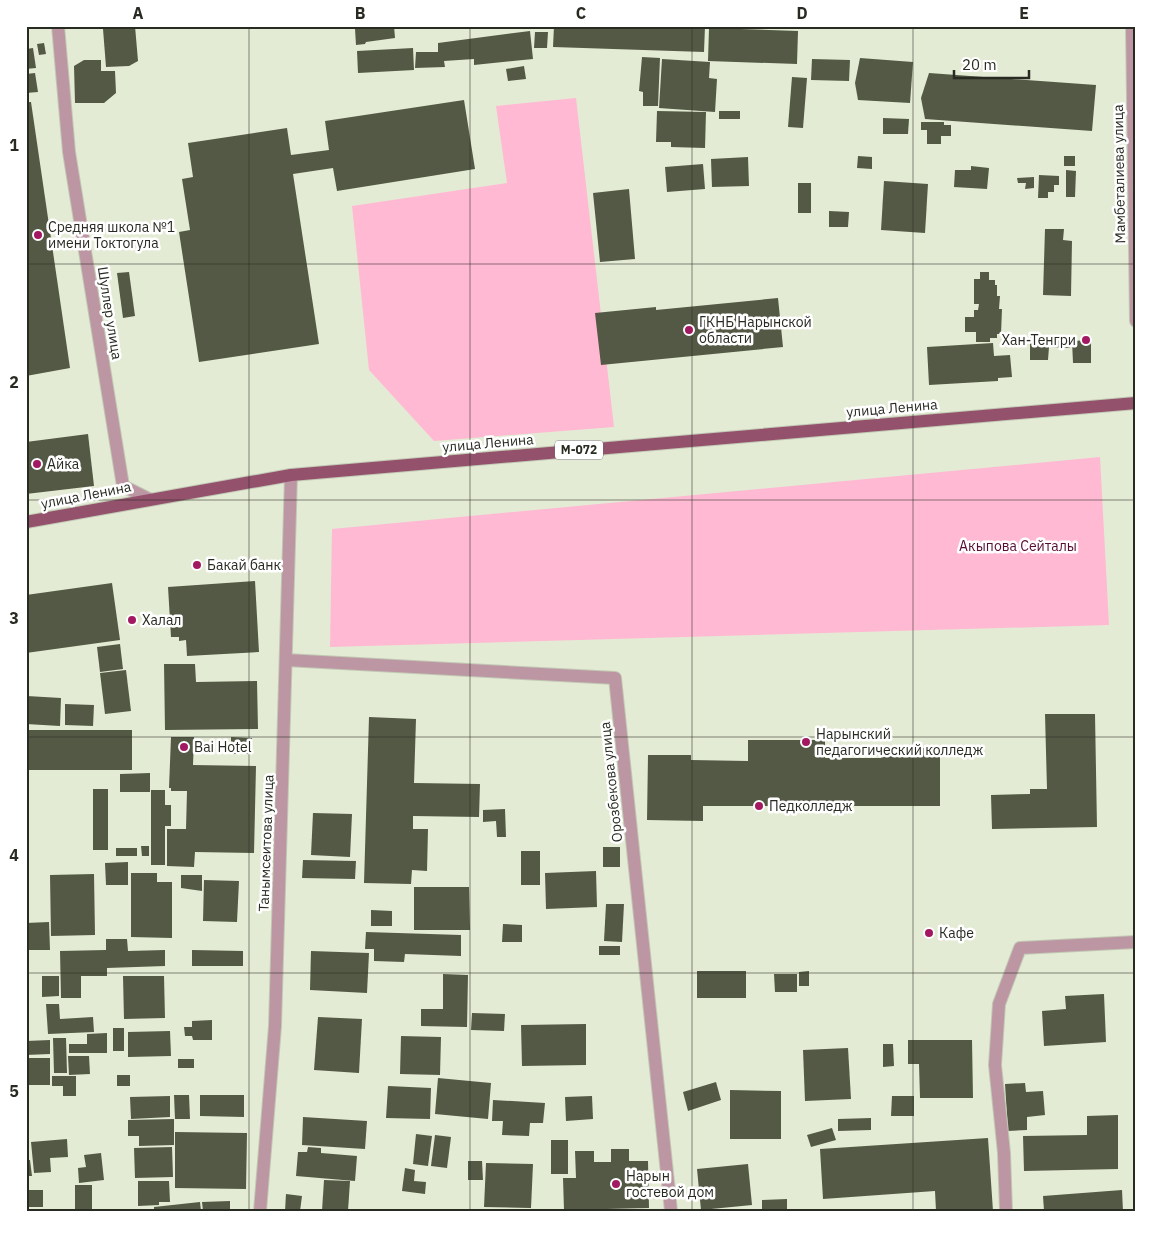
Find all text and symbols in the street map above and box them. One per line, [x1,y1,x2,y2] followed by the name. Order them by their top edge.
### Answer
[133,3,144,23] text: A
[355,3,366,23] text: B
[576,3,586,23] text: C
[796,3,808,23] text: D
[1019,3,1029,23] text: E
[954,48,1030,80] scale bar
[962,55,997,74] text: 20 m
[1109,104,1129,244] street label: Мамбеталиева улица
[9,135,19,155] text: 1
[48,218,175,252] place label: Средняя школа №1 имени Токтогула
[32,229,44,241] marker: Средняя школа №1 имени Токтогула
[94,265,126,361] street label: Шуллер улица
[699,313,812,347] place label: ГКНБ Нарынской области
[683,324,695,336] marker: ГКНБ Нарынской области
[1002,331,1076,349] place label: Хан-Тенгри
[1080,334,1092,346] marker: Хан-Тенгри
[9,372,19,392] text: 2
[846,395,939,421] street label: улица Ленина
[442,430,535,456] street label: улица Ленина
[555,440,603,460] road number: М-072
[47,455,80,473] place label: Айка
[31,458,43,470] marker: Айка
[39,477,133,513] street label: улица Ленина
[959,537,1077,555] park label: Акыпова Сейталы
[207,556,282,574] place label: Бакай банк
[191,559,203,571] marker: Бакай банк
[9,608,19,628] text: 3
[142,611,182,629] place label: Халал
[126,614,138,626] marker: Халал
[596,720,626,843] street label: Орозбекова улица
[816,725,983,759] place label: Нарынский педагогический колледж
[800,736,812,748] marker: Нарынский педагогический колледж
[194,738,252,756] place label: Bai Hotel
[178,741,190,753] marker: Bai Hotel
[255,774,277,912] street label: Танымсеитова улица
[769,797,853,815] place label: Педколледж
[753,800,765,812] marker: Педколледж
[9,845,19,865] text: 4
[939,924,974,942] place label: Кафе
[923,927,935,939] marker: Кафе
[9,1081,19,1101] text: 5
[626,1167,714,1201] place label: Нарын гостевой дом
[610,1178,622,1190] marker: Нарын гостевой дом

